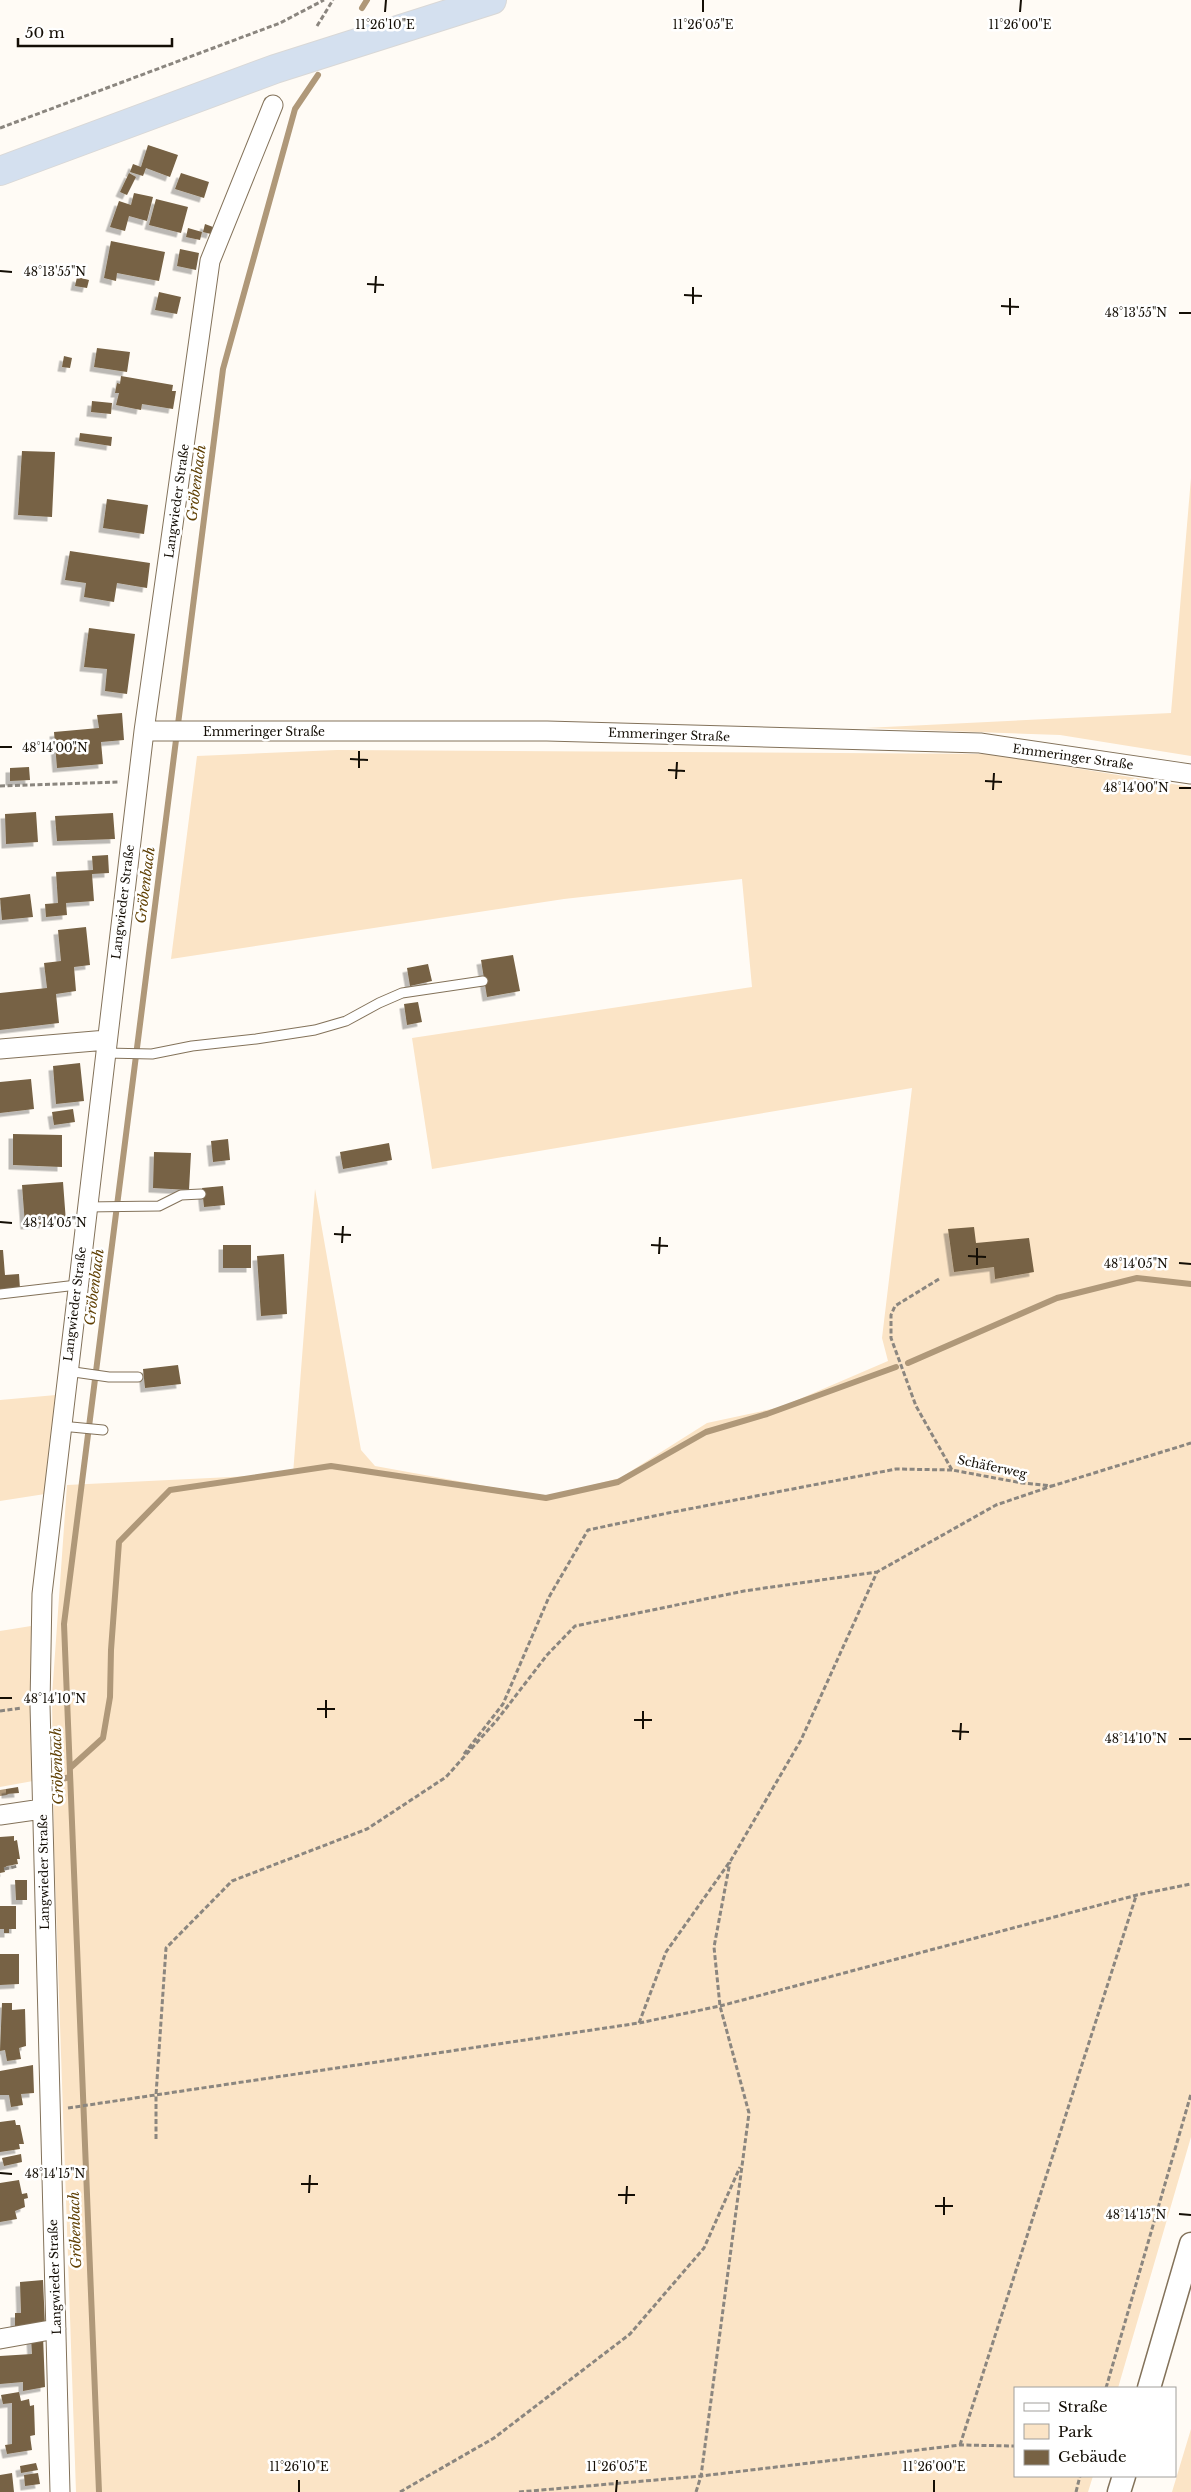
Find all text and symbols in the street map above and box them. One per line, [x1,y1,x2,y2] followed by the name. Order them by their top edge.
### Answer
[18,15,171,47] scale bar
[355,17,415,32] text: 11°26'10"E
[672,17,734,32] text: 11°26'05"E
[989,17,1052,32] text: 11°26'00"E
[25,23,65,42] text: 50 m
[24,264,86,279] text: 48°13'55"N
[1105,305,1167,320] text: 48°13'55"N
[161,443,192,559] street label: Langwieder Straße
[182,444,210,522] water label: Gröbenbach
[203,724,325,739] street label: Emmeringer Straße
[608,725,730,744] street label: Emmeringer Straße
[22,740,88,755] text: 48°14'00"N
[1012,741,1135,772] street label: Emmeringer Straße
[1103,780,1169,795] text: 48°14'00"N
[108,844,137,960] street label: Langwieder Straße
[131,846,159,924] water label: Gröbenbach
[23,1215,87,1230] text: 48°14'05"N
[60,1246,89,1362] street label: Langwieder Straße
[80,1248,108,1326] water label: Gröbenbach
[1104,1256,1168,1271] text: 48°14'05"N
[956,1452,1029,1481] street label: Schäferweg
[24,1691,86,1706] text: 48°14'10"N
[47,1727,67,1805] water label: Gröbenbach
[1105,1731,1167,1746] text: 48°14'10"N
[35,1814,52,1930] street label: Langwieder Straße
[25,2166,85,2181] text: 48°14'15"N
[65,2191,85,2269] water label: Gröbenbach
[1106,2207,1166,2222] text: 48°14'15"N
[45,2219,64,2335] street label: Langwieder Straße
[1014,2387,1176,2477] legend
[1058,2397,1108,2416] text: Straße
[1058,2422,1094,2441] text: Park
[1058,2447,1127,2466] text: Gebäude
[269,2459,329,2474] text: 11°26'10"E
[586,2459,648,2474] text: 11°26'05"E
[903,2459,966,2474] text: 11°26'00"E

